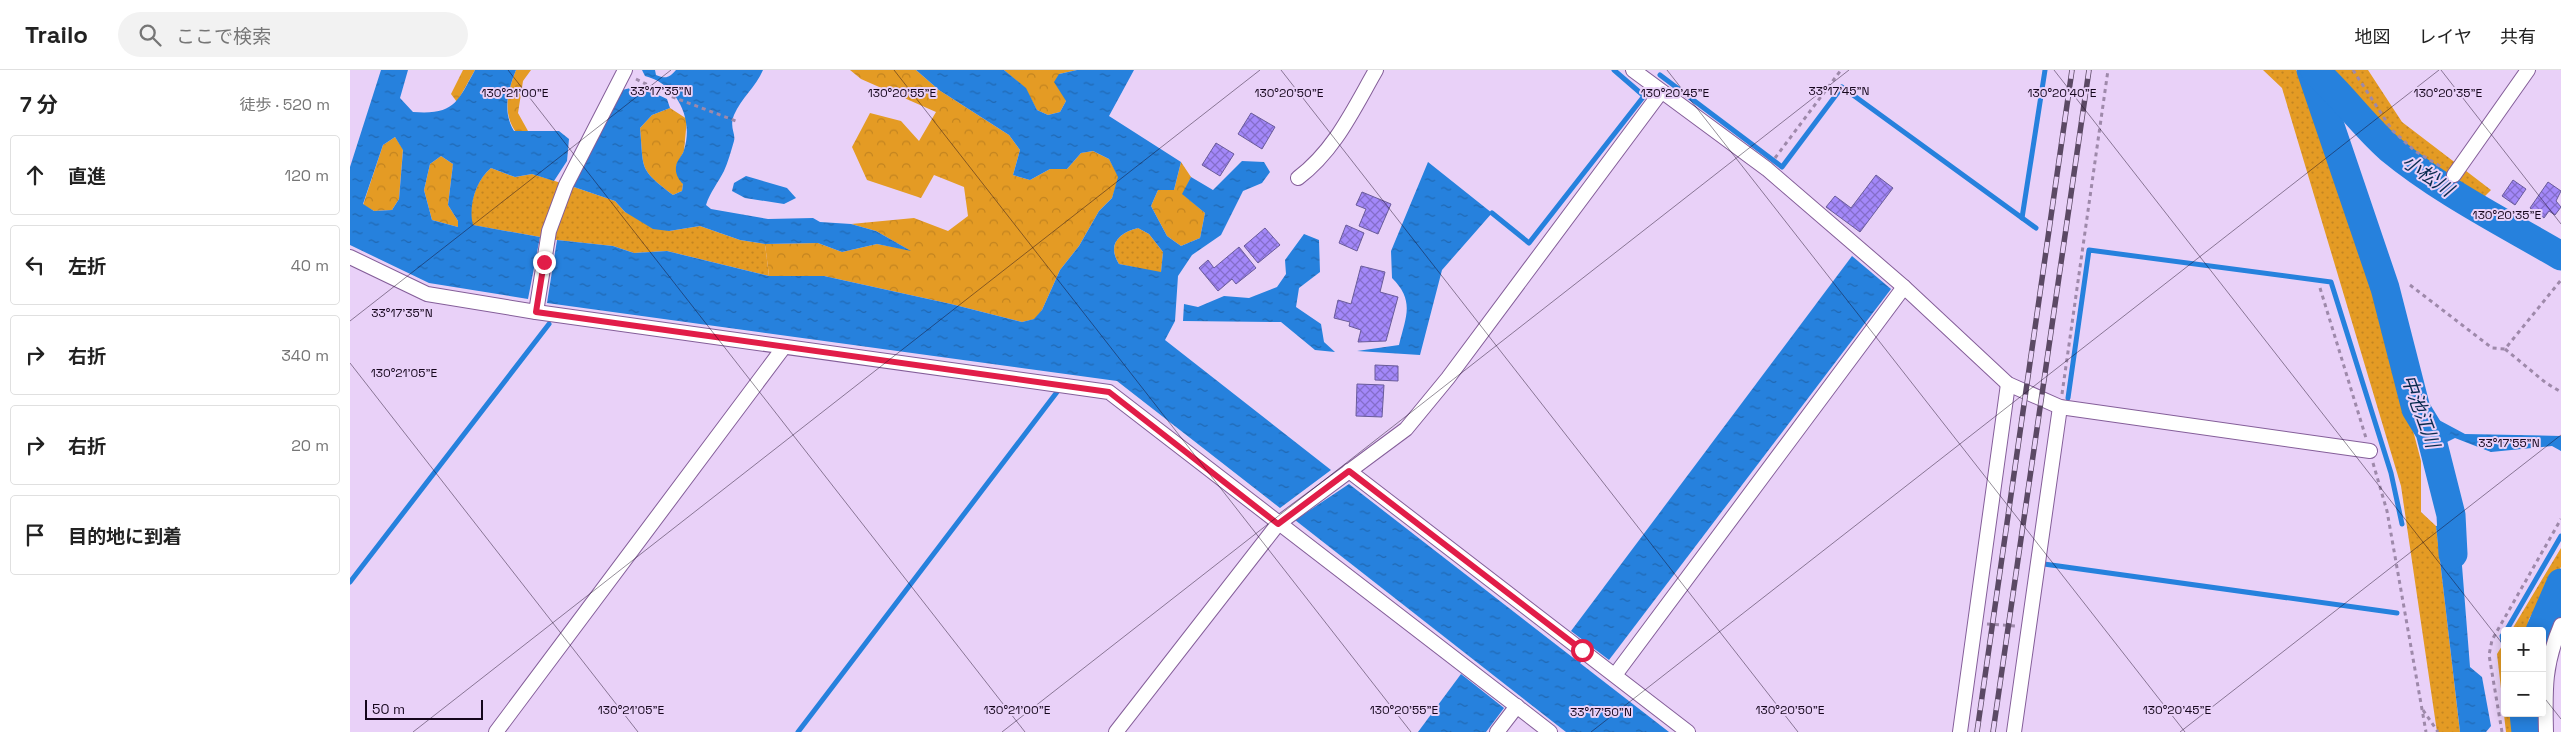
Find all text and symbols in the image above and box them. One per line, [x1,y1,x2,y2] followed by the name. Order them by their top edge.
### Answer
[118,12,468,57] search box
[25,19,88,50] text: Trailo
[136,21,164,49] icon: search
[176,24,271,49] text: ここで検索
[2355,25,2391,48] text: 地図
[2419,25,2472,48] text: レイヤ
[2500,25,2536,48] text: 共有
[630,83,692,99] text: 33°17'35"N
[1808,83,1870,99] text: 33°17'45"N
[481,85,549,101] text: 130°21'00"E
[868,85,937,101] text: 130°20'55"E
[1254,85,1324,101] text: 130°20'50"E
[1641,85,1709,101] text: 130°20'45"E
[2027,85,2097,101] text: 130°20'40"E
[2414,85,2483,101] text: 130°20'35"E
[20,91,58,118] text: 7 分
[240,94,330,115] text: 徒歩 · 520 m
[2397,149,2460,203] water label: 小松川
[21,161,49,189] icon: ahead
[68,164,106,189] text: 直進
[285,165,329,186] text: 120 m
[2473,207,2542,223] text: 130°20'35"E
[21,251,49,279] icon: left
[533,251,556,274] route end
[68,254,106,279] text: 左折
[291,255,329,276] text: 40 m
[371,305,433,321] text: 33°17'35"N
[21,341,49,369] icon: right
[68,344,106,369] text: 右折
[281,345,329,366] text: 340 m
[371,365,438,381] text: 130°21'05"E
[2396,371,2446,453] water label: 中池江川
[21,431,49,459] icon: right
[68,434,106,459] text: 右折
[291,435,329,456] text: 20 m
[2478,435,2540,451] text: 33°17'55"N
[21,521,49,549] icon: arrive
[68,524,182,549] text: 目的地に到着
[2501,627,2546,717] map controls
[2501,627,2546,672] button: +
[1571,639,1594,662] route start
[2501,672,2546,717] button: −
[365,697,482,720] scale bar
[372,700,405,718] text: 50 m
[598,702,665,718] text: 130°21'05"E
[983,702,1051,718] text: 130°21'00"E
[1370,702,1439,718] text: 130°20'55"E
[1755,702,1825,718] text: 130°20'50"E
[2143,702,2211,718] text: 130°20'45"E
[1570,704,1632,720] text: 33°17'50"N

